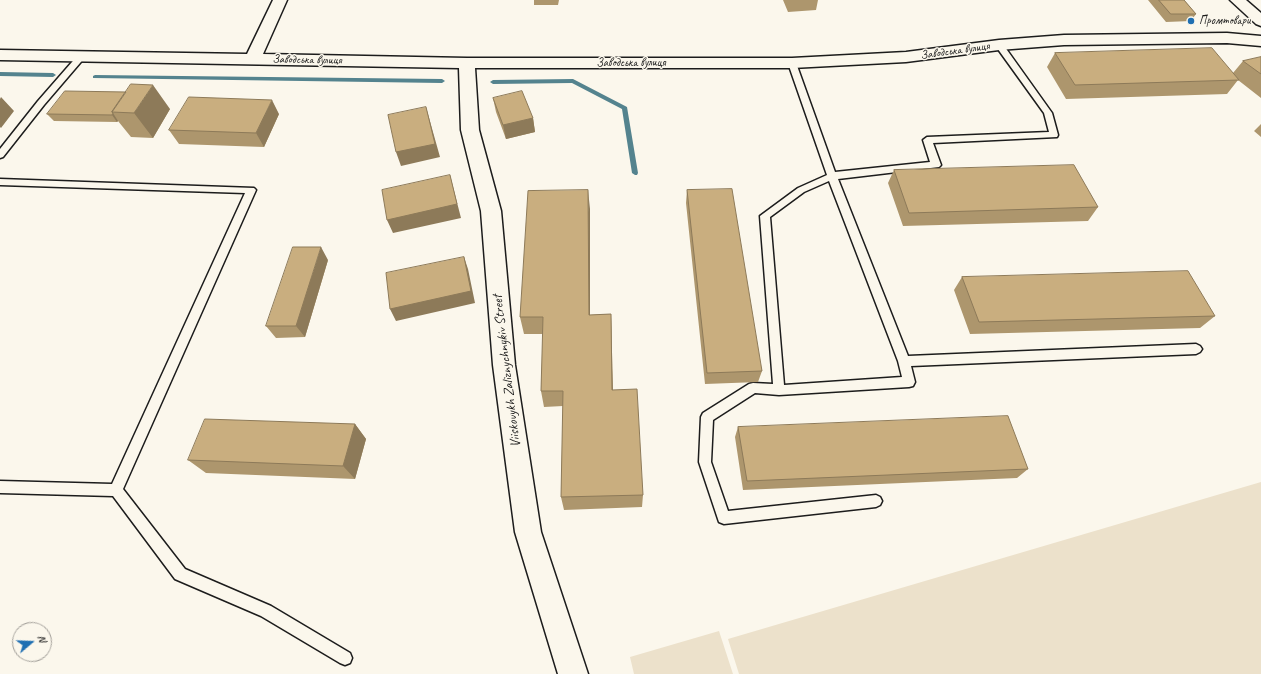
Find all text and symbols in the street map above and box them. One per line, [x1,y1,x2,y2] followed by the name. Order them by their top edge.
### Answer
[1199,14,1250,28] place label: Промтовари
[1186,16,1196,26] marker: Промтовари
[920,39,990,63] street label: Заводська вулиця
[272,52,342,68] street label: Заводська вулиця
[596,56,666,70] street label: Заводська вулиця
[489,294,525,448] street label: Viiskovykh Zaliznychnykiv Street
[12,622,52,662] north arrow
[35,633,50,644] text: N

